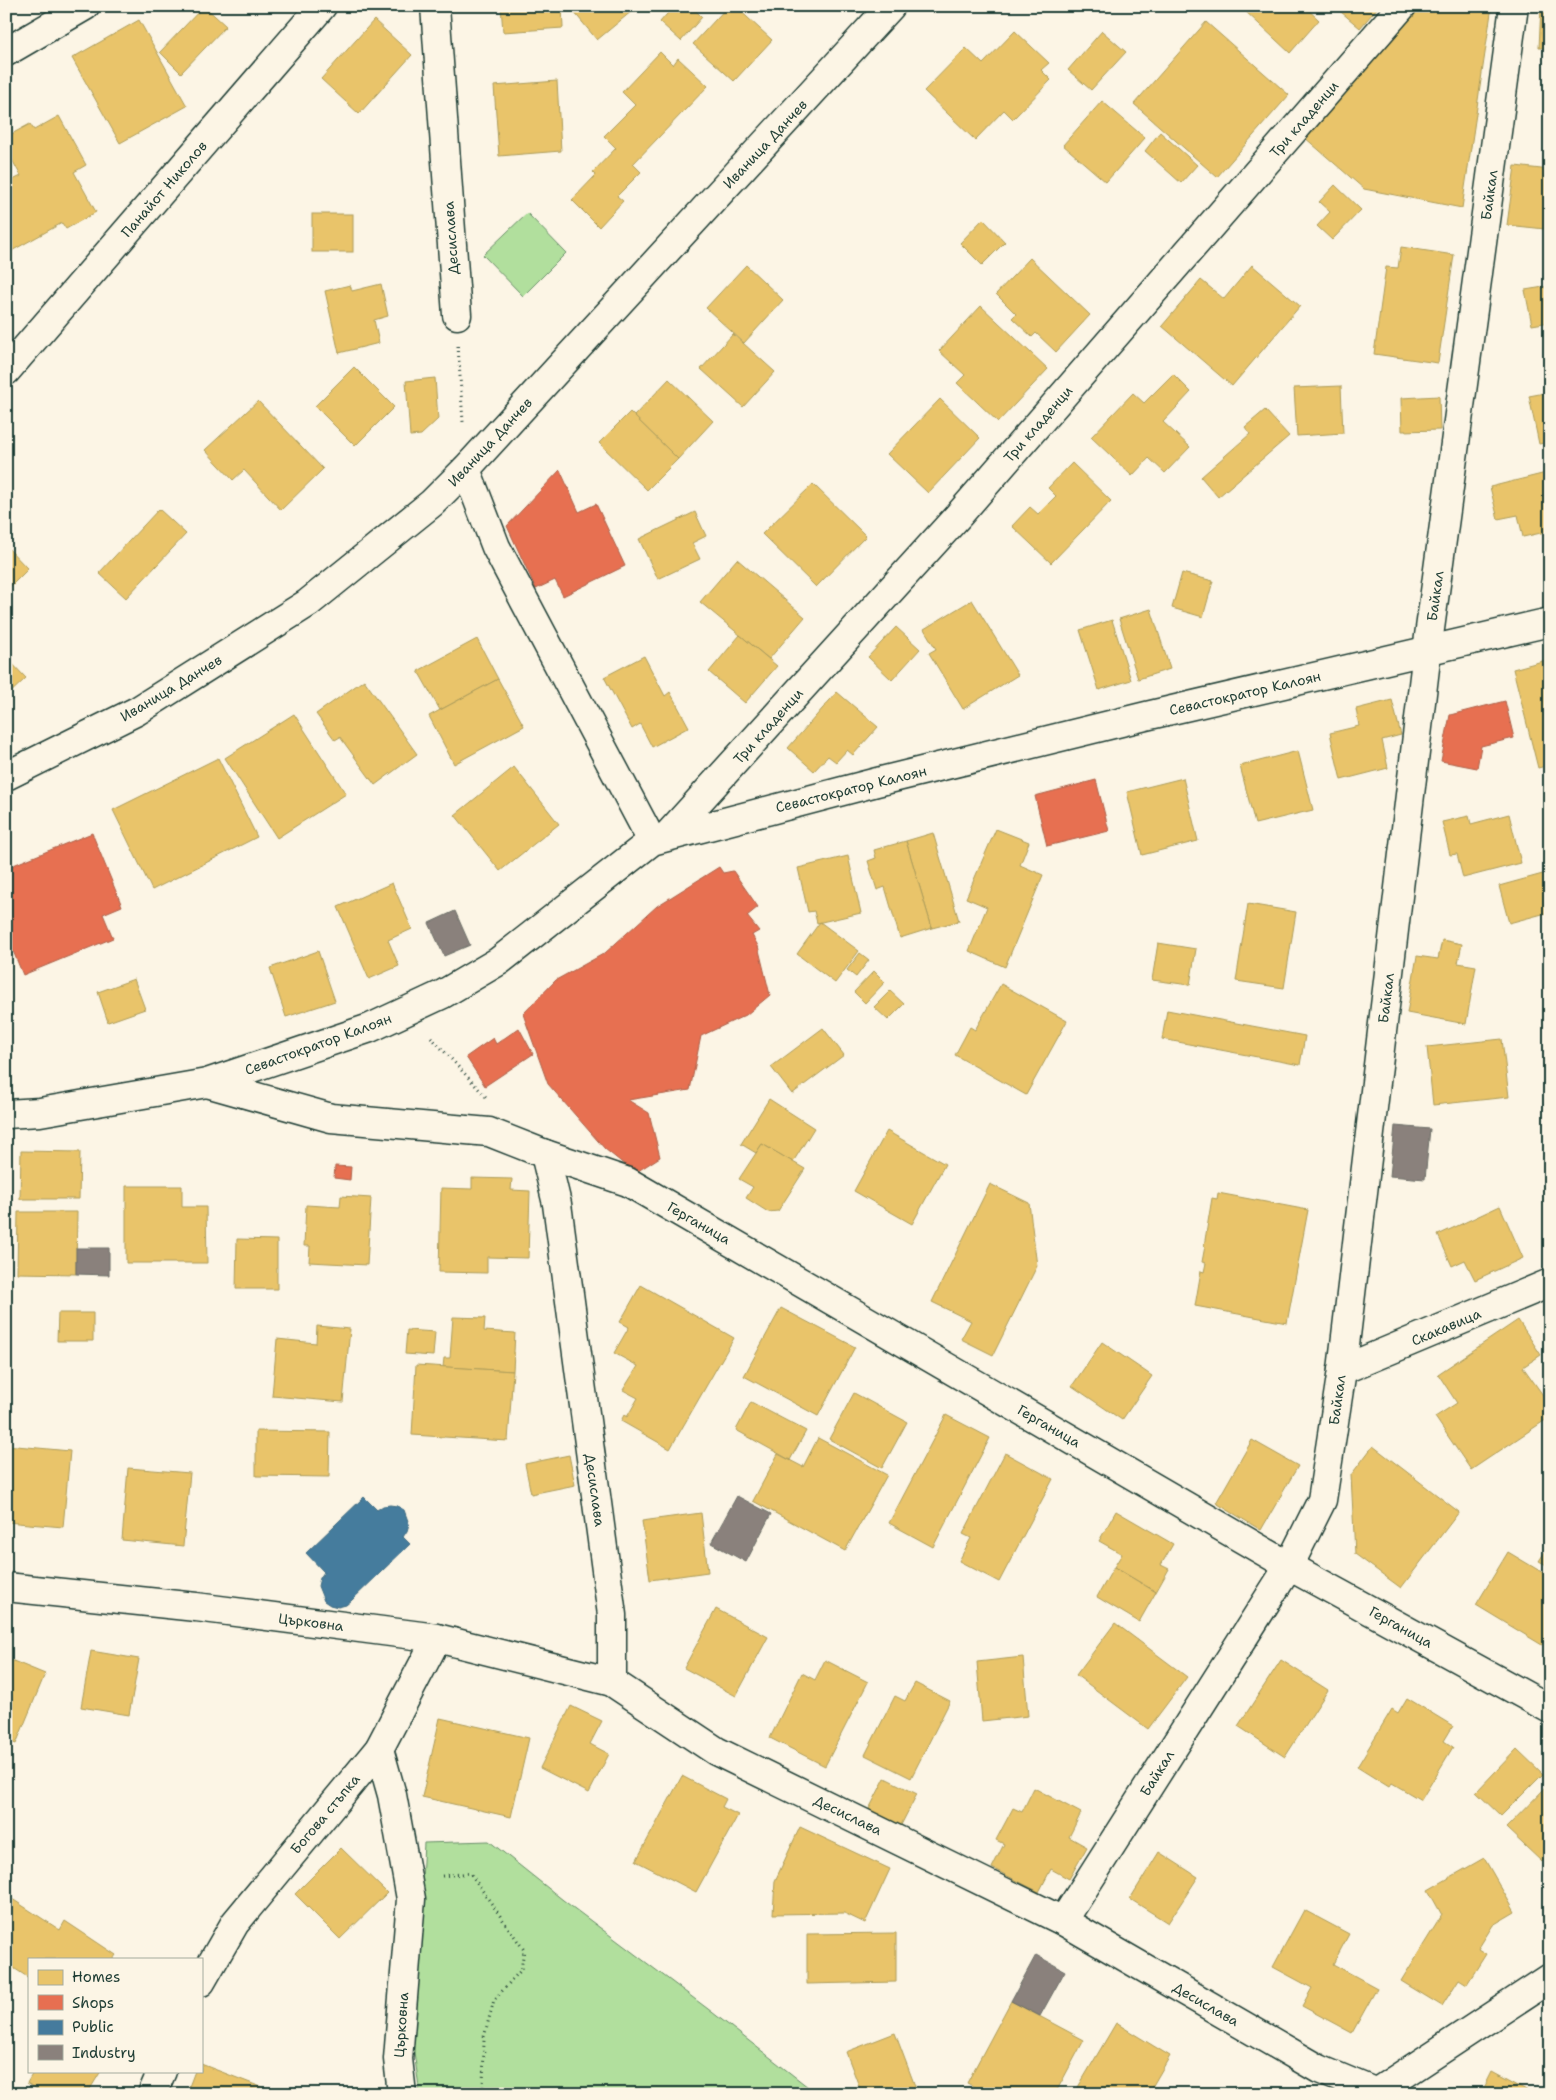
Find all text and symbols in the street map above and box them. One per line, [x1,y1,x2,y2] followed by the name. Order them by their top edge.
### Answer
[1266,77,1342,161] street label: Три кладенци
[719,96,811,192] street label: Иваница Данчев
[117,137,211,241] street label: Панайот Николов
[1477,168,1501,221] street label: Байкал
[439,200,463,275] street label: Десислава
[1000,382,1076,466] street label: Три кладенци
[444,394,536,490] street label: Иваница Данчев
[1423,569,1447,622] street label: Байкал
[117,651,225,725] street label: Иваница Данчев
[1167,667,1323,719] street label: Севастократор Калоян
[729,684,807,768] street label: Три кладенци
[774,762,928,816] street label: Севастократор Калоян
[1374,972,1398,1024] street label: Байкал
[242,1009,394,1079] street label: Севастократор Калоян
[664,1198,734,1248] street label: Герганица
[1408,1304,1484,1350] street label: Скакавица
[1325,1373,1349,1426] street label: Байкал
[1014,1401,1084,1451] street label: Герганица
[581,1452,609,1528] street label: Десислава
[1366,1602,1436,1652] street label: Герганица
[277,1609,345,1635] street label: Църковна
[1136,1747,1178,1799] street label: Байкал
[286,1770,364,1858] street label: Богова стъпка
[811,1791,885,1839] street label: Десислава
[28,1958,202,2072] legend
[72,1967,120,1987] text: Homes
[1170,1978,1243,2030] street label: Десислава
[390,1991,412,2058] street label: Църковна
[72,1993,114,2013] text: Shops
[72,2017,114,2037] text: Public
[72,2043,136,2063] text: Industry

